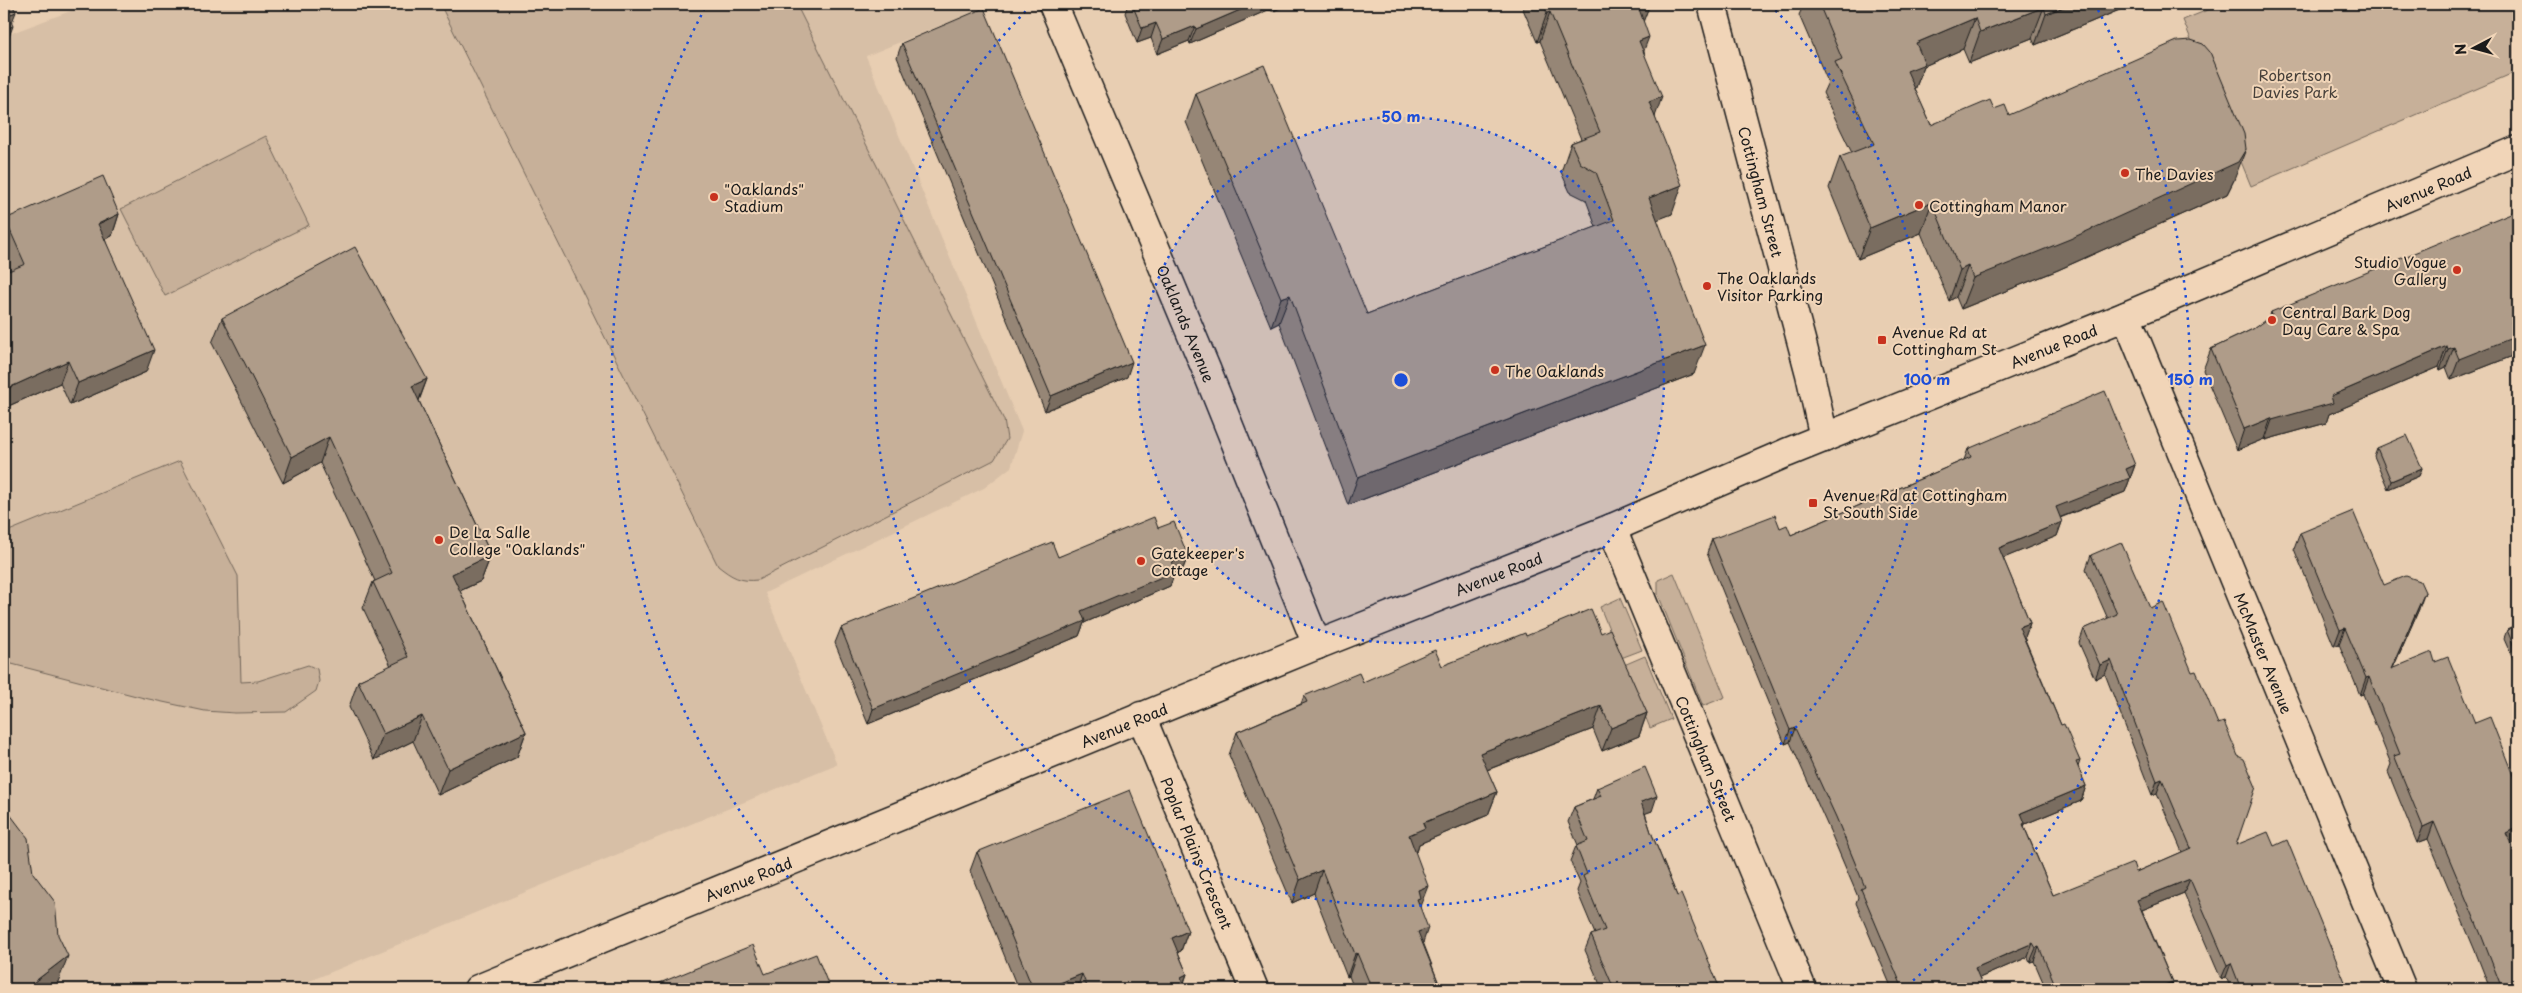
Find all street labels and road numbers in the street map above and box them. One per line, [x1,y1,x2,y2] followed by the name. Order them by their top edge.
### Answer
[1733,124,1790,260] street label: Cottingham Street
[2381,160,2475,217] street label: Avenue Road
[1152,261,1221,385] street label: Oaklands Avenue
[2006,317,2101,373] street label: Avenue Road
[1451,545,1546,601] street label: Avenue Road
[2229,589,2299,717] street label: McMaster Avenue
[1671,692,1743,825] street label: Cottingham Street
[1077,696,1171,752] street label: Avenue Road
[1156,773,1239,932] street label: Poplar Plains Crescent
[701,850,795,906] street label: Avenue Road

